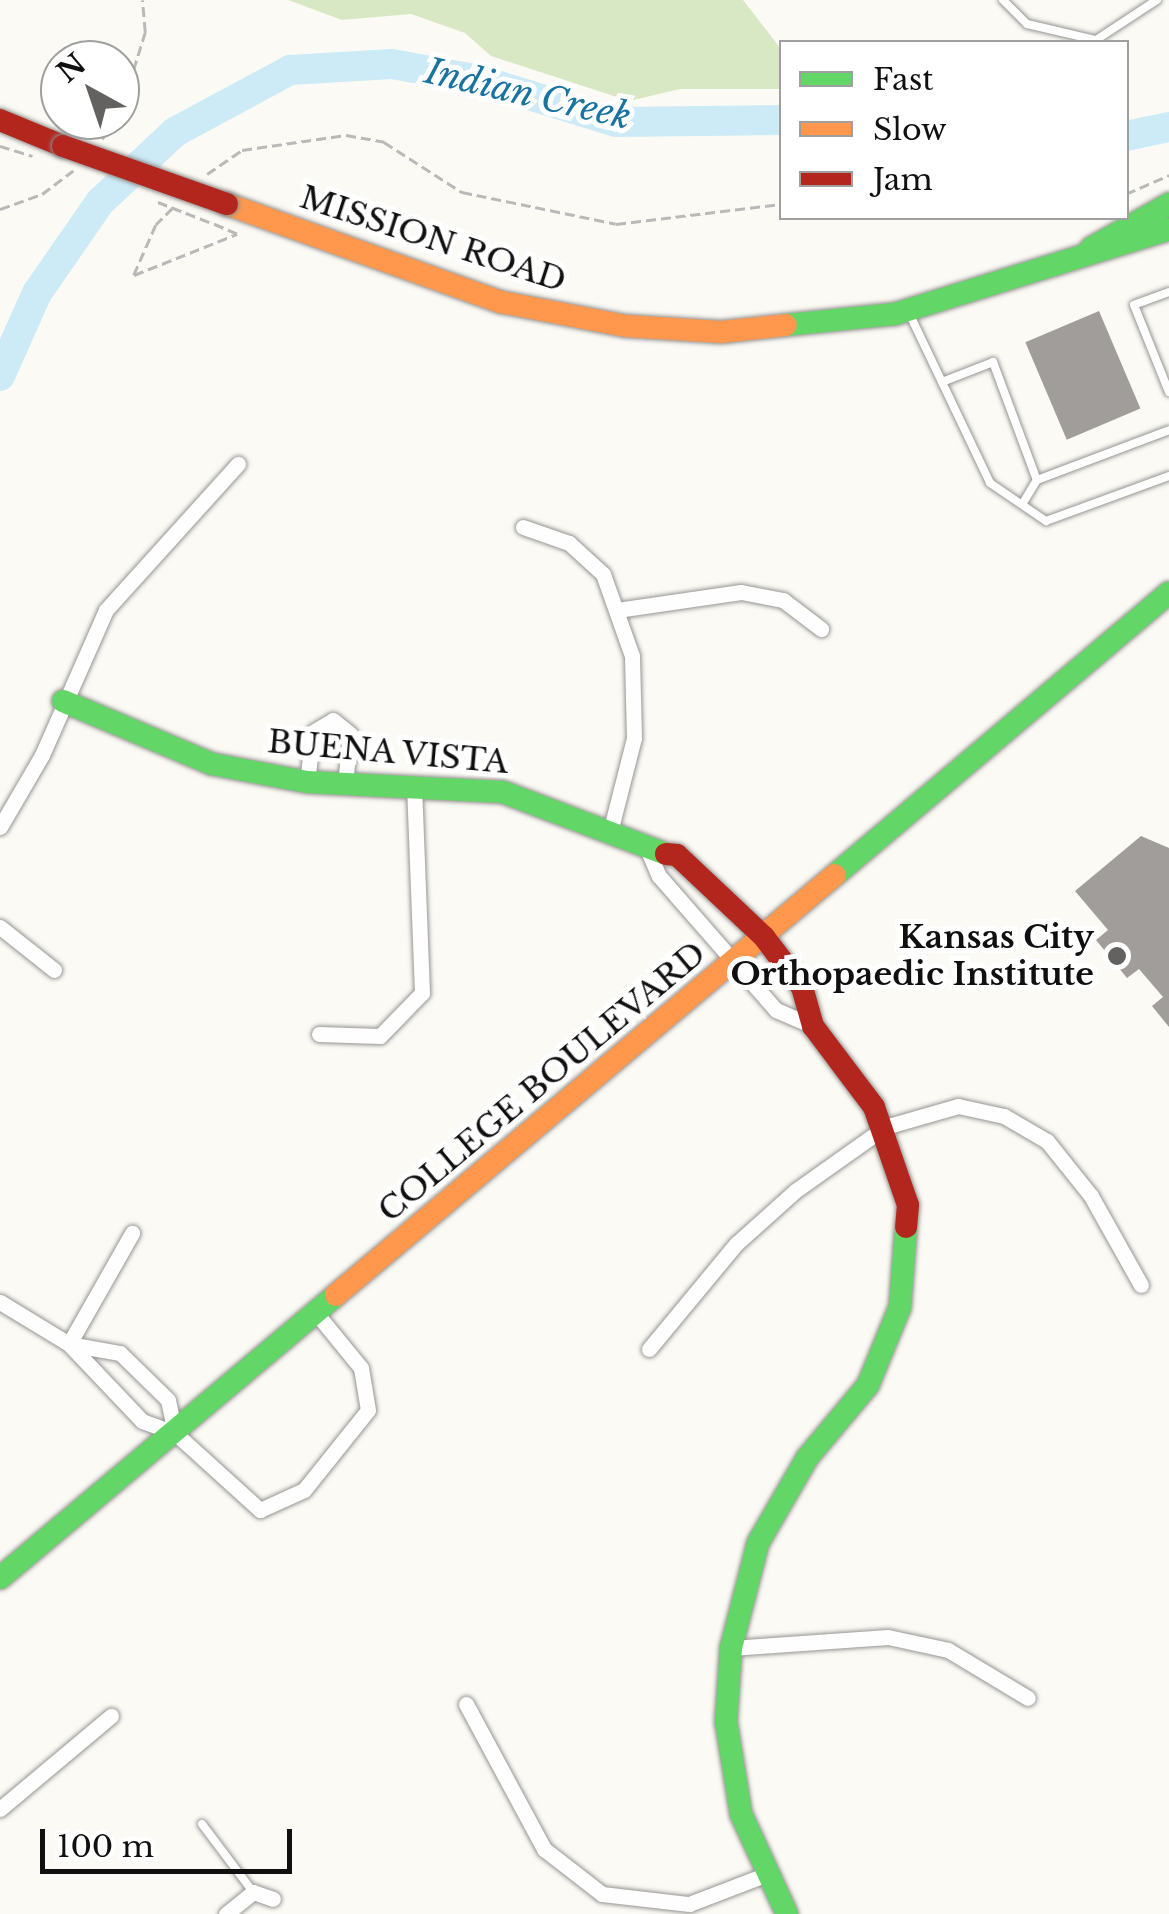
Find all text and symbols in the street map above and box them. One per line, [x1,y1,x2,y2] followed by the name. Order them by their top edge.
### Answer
[40,40,140,140] north arrow
[779,40,1129,220] legend
[50,46,93,90] text: N
[420,50,636,138] water label: Indian Creek
[873,61,934,98] text: Fast
[873,111,947,148] text: Slow
[873,161,933,198] text: Jam
[295,178,571,300] street label: MISSION ROAD
[265,722,511,782] street label: BUENA VISTA
[730,919,1094,994] place label: Kansas City Orthopaedic Institute
[371,934,713,1230] street label: COLLEGE BOULEVARD
[1104,943,1130,969] marker: Kansas City Orthopaedic Institute
[45,1809,298,1871] scale bar
[57,1828,154,1865] text: 100 m

